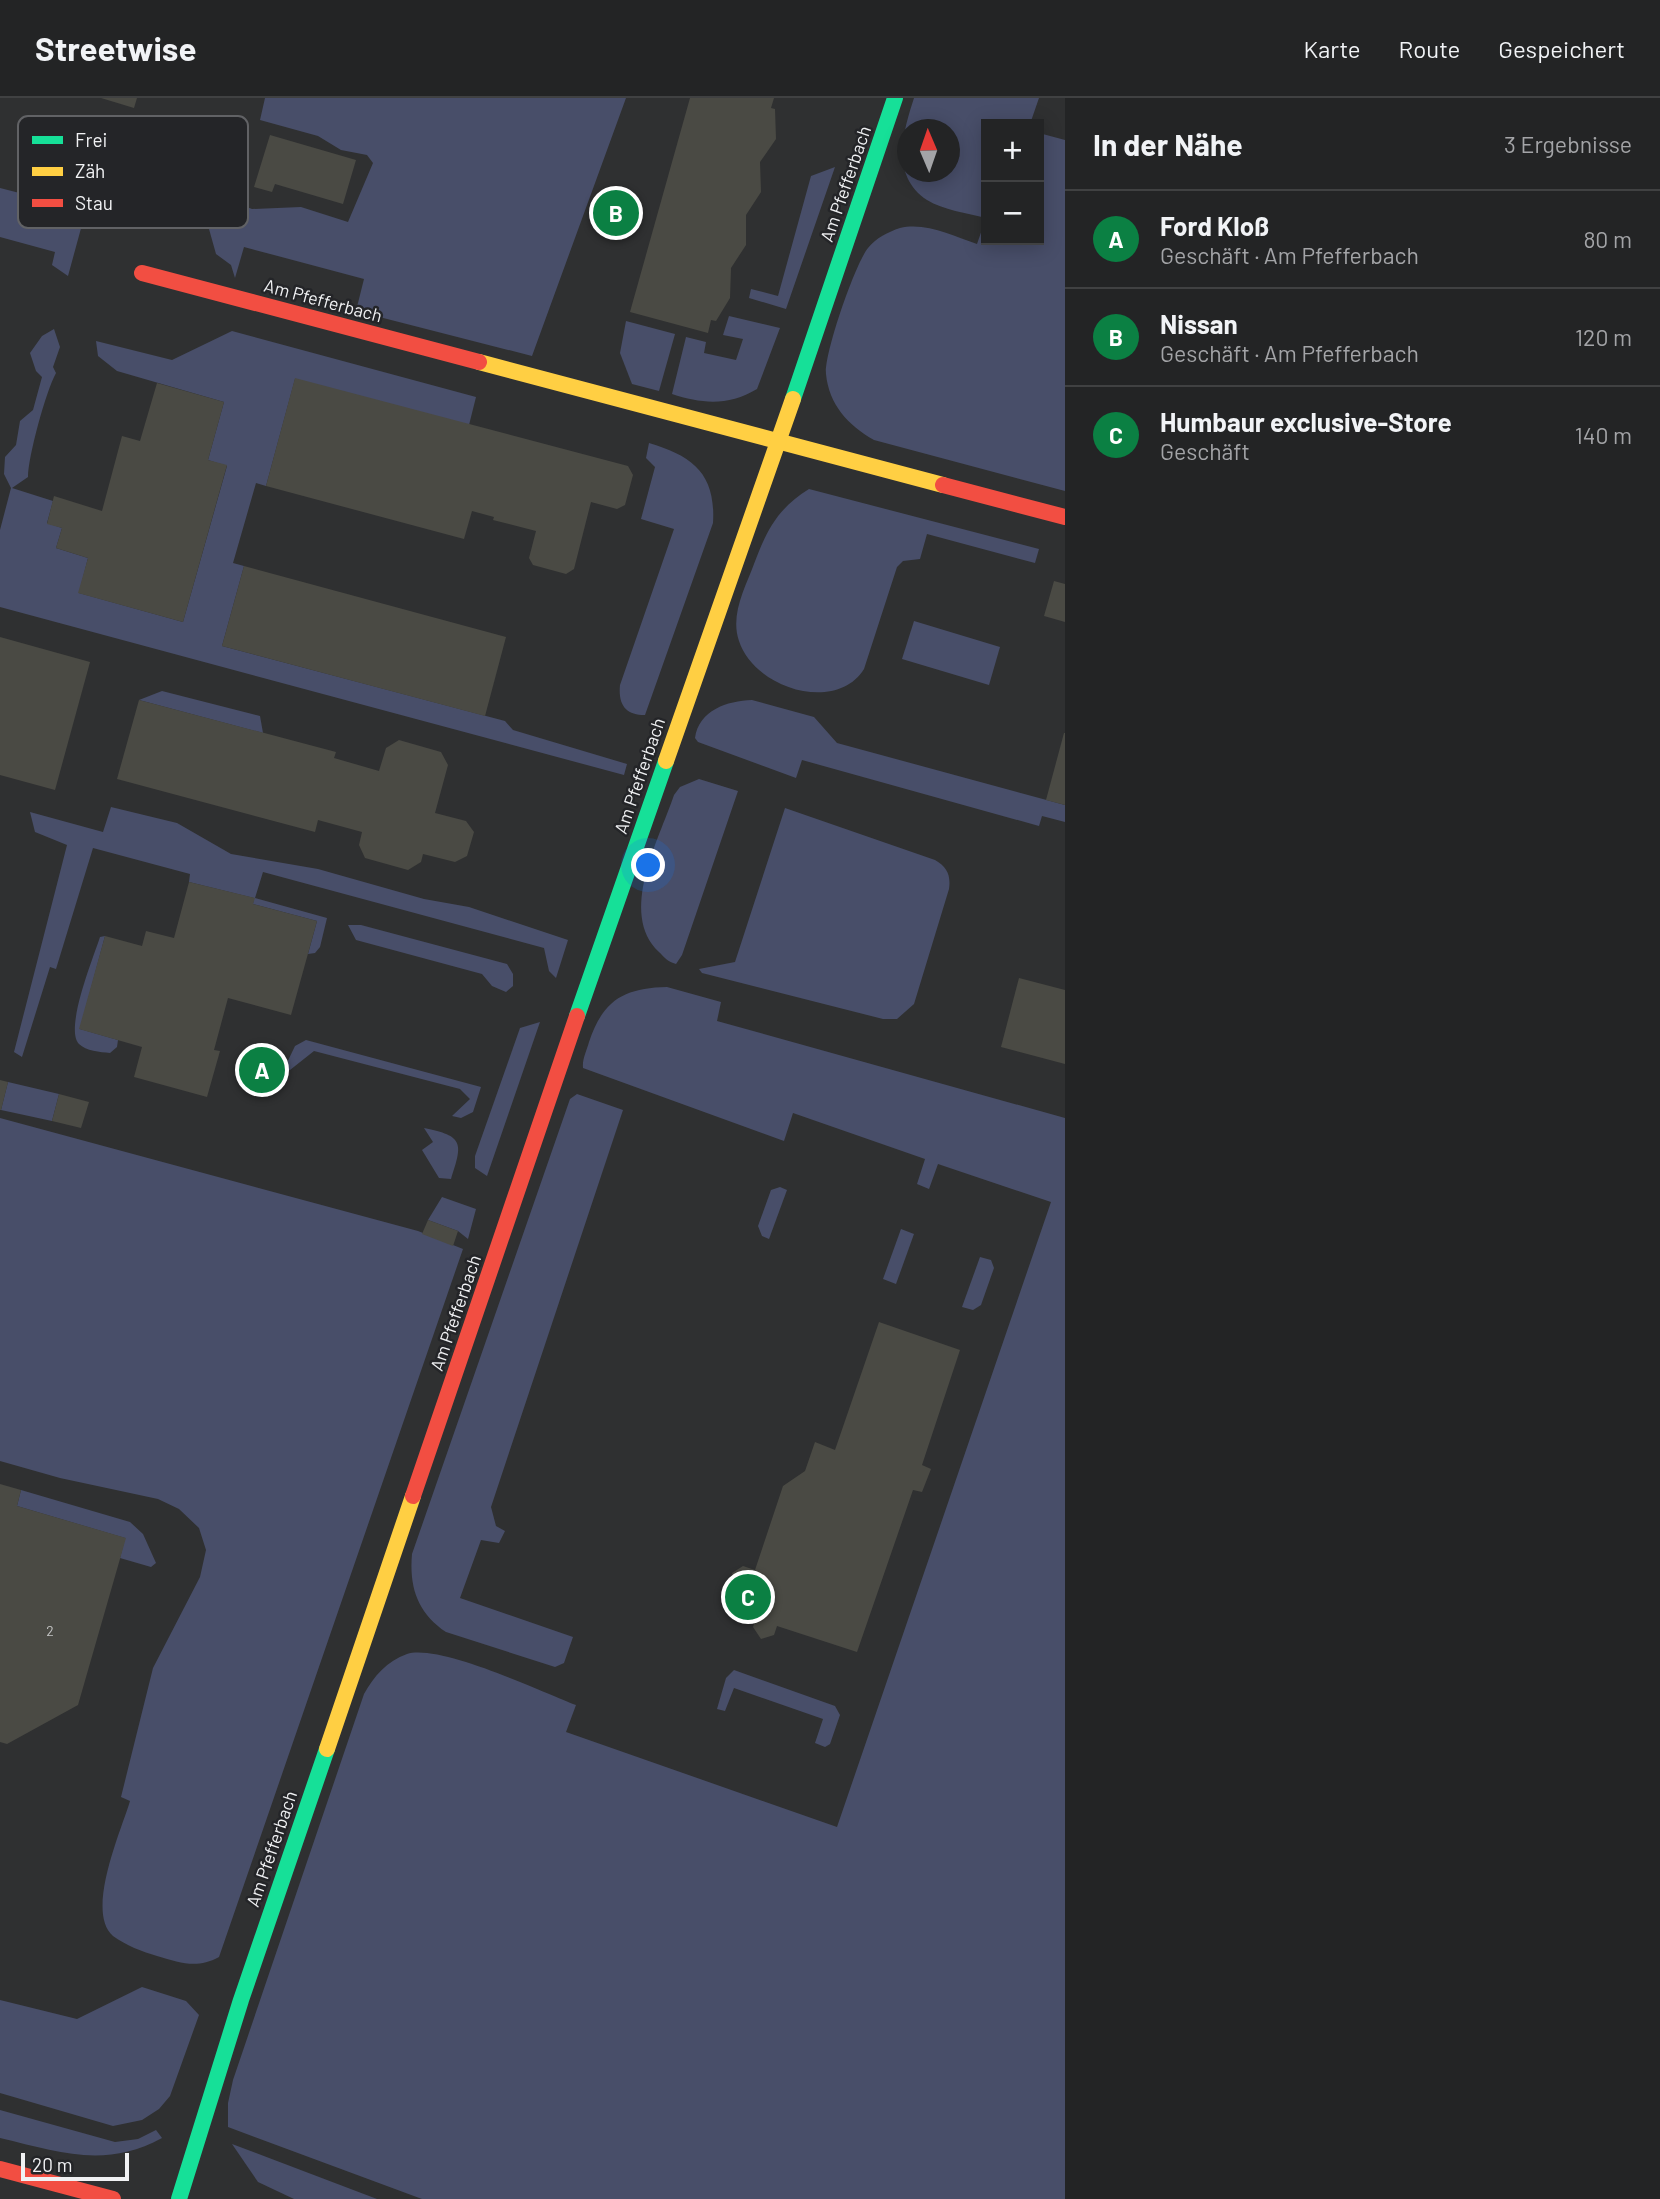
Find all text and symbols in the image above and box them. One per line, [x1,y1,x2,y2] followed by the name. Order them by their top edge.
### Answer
[35,28,196,68] text: Streetwise
[1303,34,1361,63] text: Karte
[1399,34,1460,63] text: Route
[1498,34,1625,63] text: Gespeichert
[18,116,248,228] legend
[897,119,960,182] north arrow
[981,119,1044,245] map controls
[981,119,1044,182] button: +
[815,123,875,245] street label: Am Pfefferbach
[1093,126,1243,162] text: In der Nähe
[75,128,107,151] text: Frei
[1504,130,1632,158] text: 3 Ergebnisse
[75,159,105,182] text: Zäh
[981,182,1044,245] button: −
[593,187,639,239] pin: B
[75,191,113,214] text: Stau
[1160,210,1269,241] text: Ford Kloß
[1108,225,1124,253] text: A
[1583,225,1632,253] text: 80 m
[1160,241,1419,269] text: Geschäft · Am Pfefferbach
[262,274,385,326] street label: Am Pfefferbach
[1160,308,1238,339] text: Nissan
[1109,323,1123,351] text: B
[1575,323,1632,351] text: 120 m
[1160,339,1419,367] text: Geschäft · Am Pfefferbach
[1160,406,1452,437] text: Humbaur exclusive-Store
[1109,421,1123,449] text: C
[1575,421,1632,449] text: 140 m
[1160,437,1250,465] text: Geschäft
[609,715,669,837] street label: Am Pfefferbach
[631,848,665,882] your location
[239,1044,285,1096] pin: A
[425,1252,485,1374] street label: Am Pfefferbach
[725,1571,771,1623] pin: C
[46,1622,54,1639] house number: 2
[241,1788,301,1910] street label: Am Pfefferbach
[21,2150,130,2182] scale bar
[32,2153,72,2176] text: 20 m

